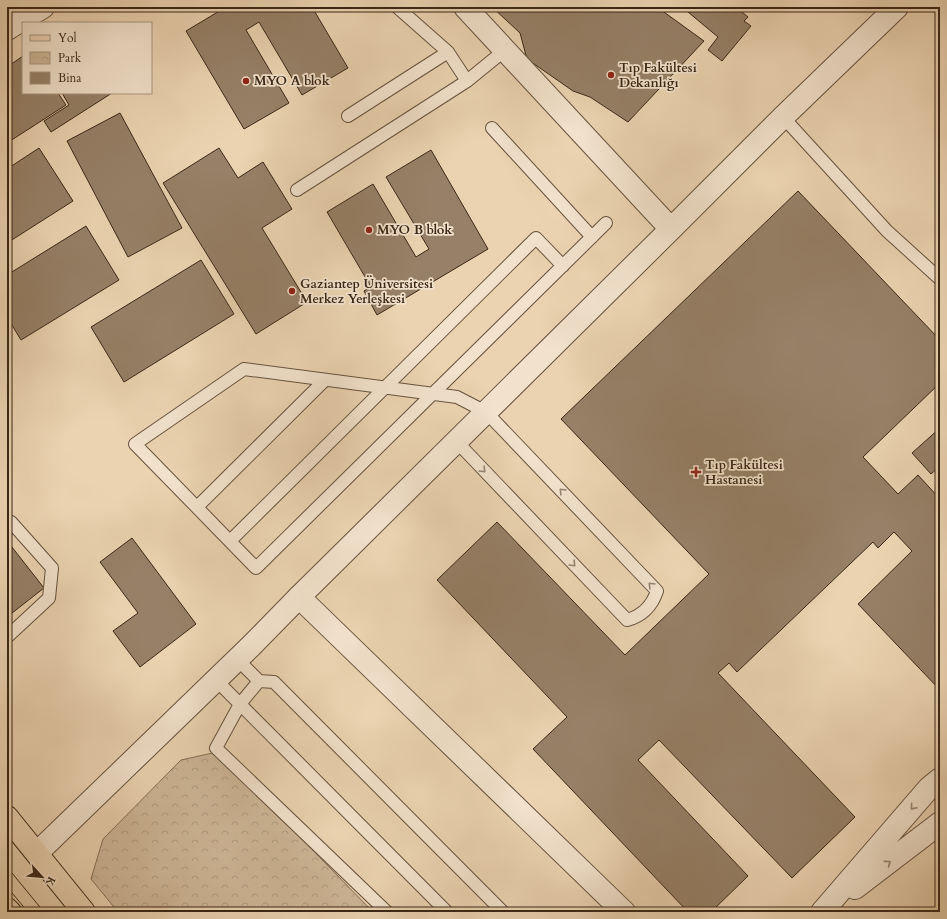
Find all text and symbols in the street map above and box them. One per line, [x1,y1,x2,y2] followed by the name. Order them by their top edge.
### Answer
[22,22,152,94] legend
[58,30,77,46] text: Yol
[58,50,82,66] text: Park
[619,59,697,92] place label: Tıp Fakültesi Dekanlığı
[58,70,82,86] text: Bina
[606,70,616,80] marker: Tıp Fakültesi Dekanlığı
[254,72,331,90] place label: MYO A blok
[241,76,251,86] marker: MYO A blok
[377,221,453,239] place label: MYO B blok
[364,225,374,235] marker: MYO B blok
[300,275,433,308] place label: Gaziantep Üniversitesi Merkez Yerleşkesi
[287,286,297,296] marker: Gaziantep Üniversitesi Merkez Yerleşkesi
[705,456,783,489] place label: Tıp Fakültesi Hastanesi
[478,465,486,473] one-way arrow
[690,466,702,478] marker: Tıp Fakültesi Hastanesi
[559,488,566,496] one-way arrow
[568,559,576,567] one-way arrow
[649,582,656,590] one-way arrow
[910,802,917,809] one-way arrow
[22,857,62,897] north arrow
[884,861,891,868] one-way arrow
[42,874,59,889] text: K

